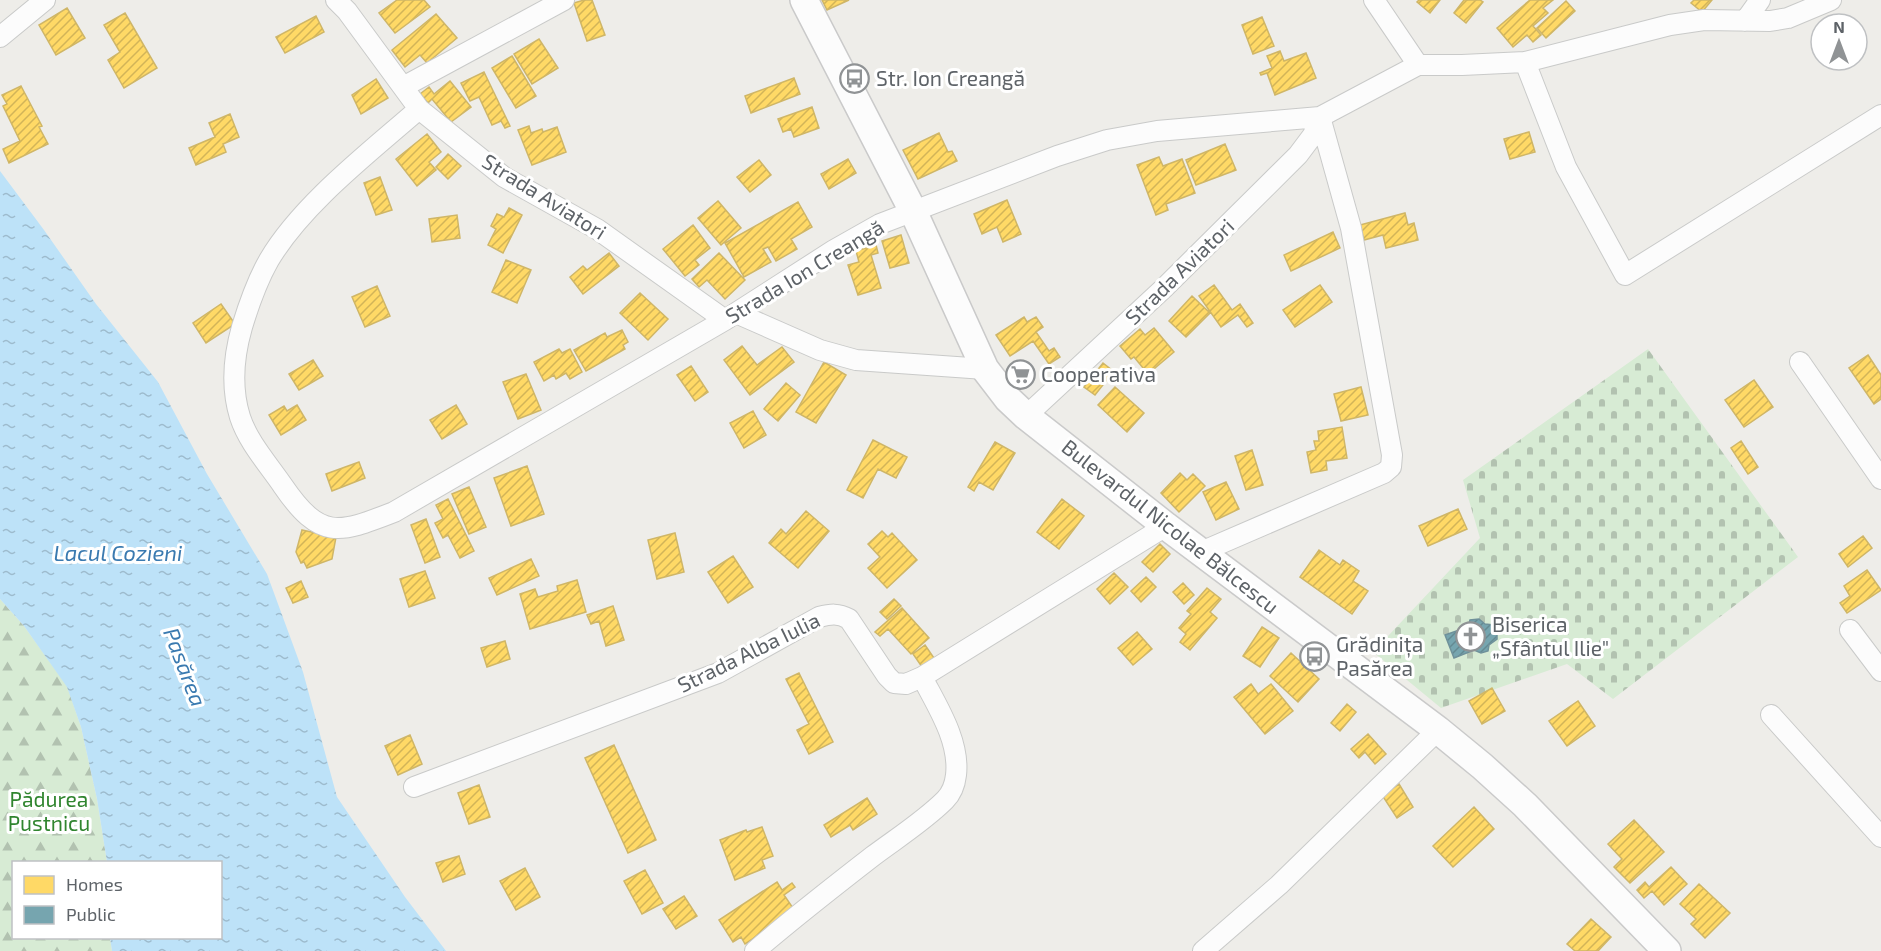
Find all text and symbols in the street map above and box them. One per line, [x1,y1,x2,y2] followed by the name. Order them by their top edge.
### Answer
[1809,12,1869,72] north arrow
[1833,17,1845,36] text: N
[839,63,871,95] bus stop icon: Str. Ion Creangă
[876,65,1025,90] place label: Str. Ion Creangă
[478,148,611,244] street label: Strada Aviatori
[1119,213,1239,329] street label: Strada Aviatori
[720,214,888,328] street label: Strada Ion Creangă
[1004,359,1036,391] supermarket icon: Cooperativa
[1041,361,1156,386] place label: Cooperativa
[1057,433,1284,618] street label: Bulevardul Nicolae Bălcescu
[54,539,182,565] water label: Lacul Cozieni
[673,606,824,697] street label: Strada Alba Iulia
[1492,611,1609,660] place label: Biserica „Sfântul Ilie"
[1455,621,1487,653] church icon: Biserica „Sfântul Ilie"
[159,624,213,710] water label: Pasărea
[1336,631,1423,680] place label: Grădinița Pasărea
[1299,641,1331,673] bus stop icon: Grădinița Pasărea
[8,786,90,835] park label: Pădurea Pustnicu
[12,861,222,939] legend
[66,873,123,895] text: Homes
[66,903,116,925] text: Public

